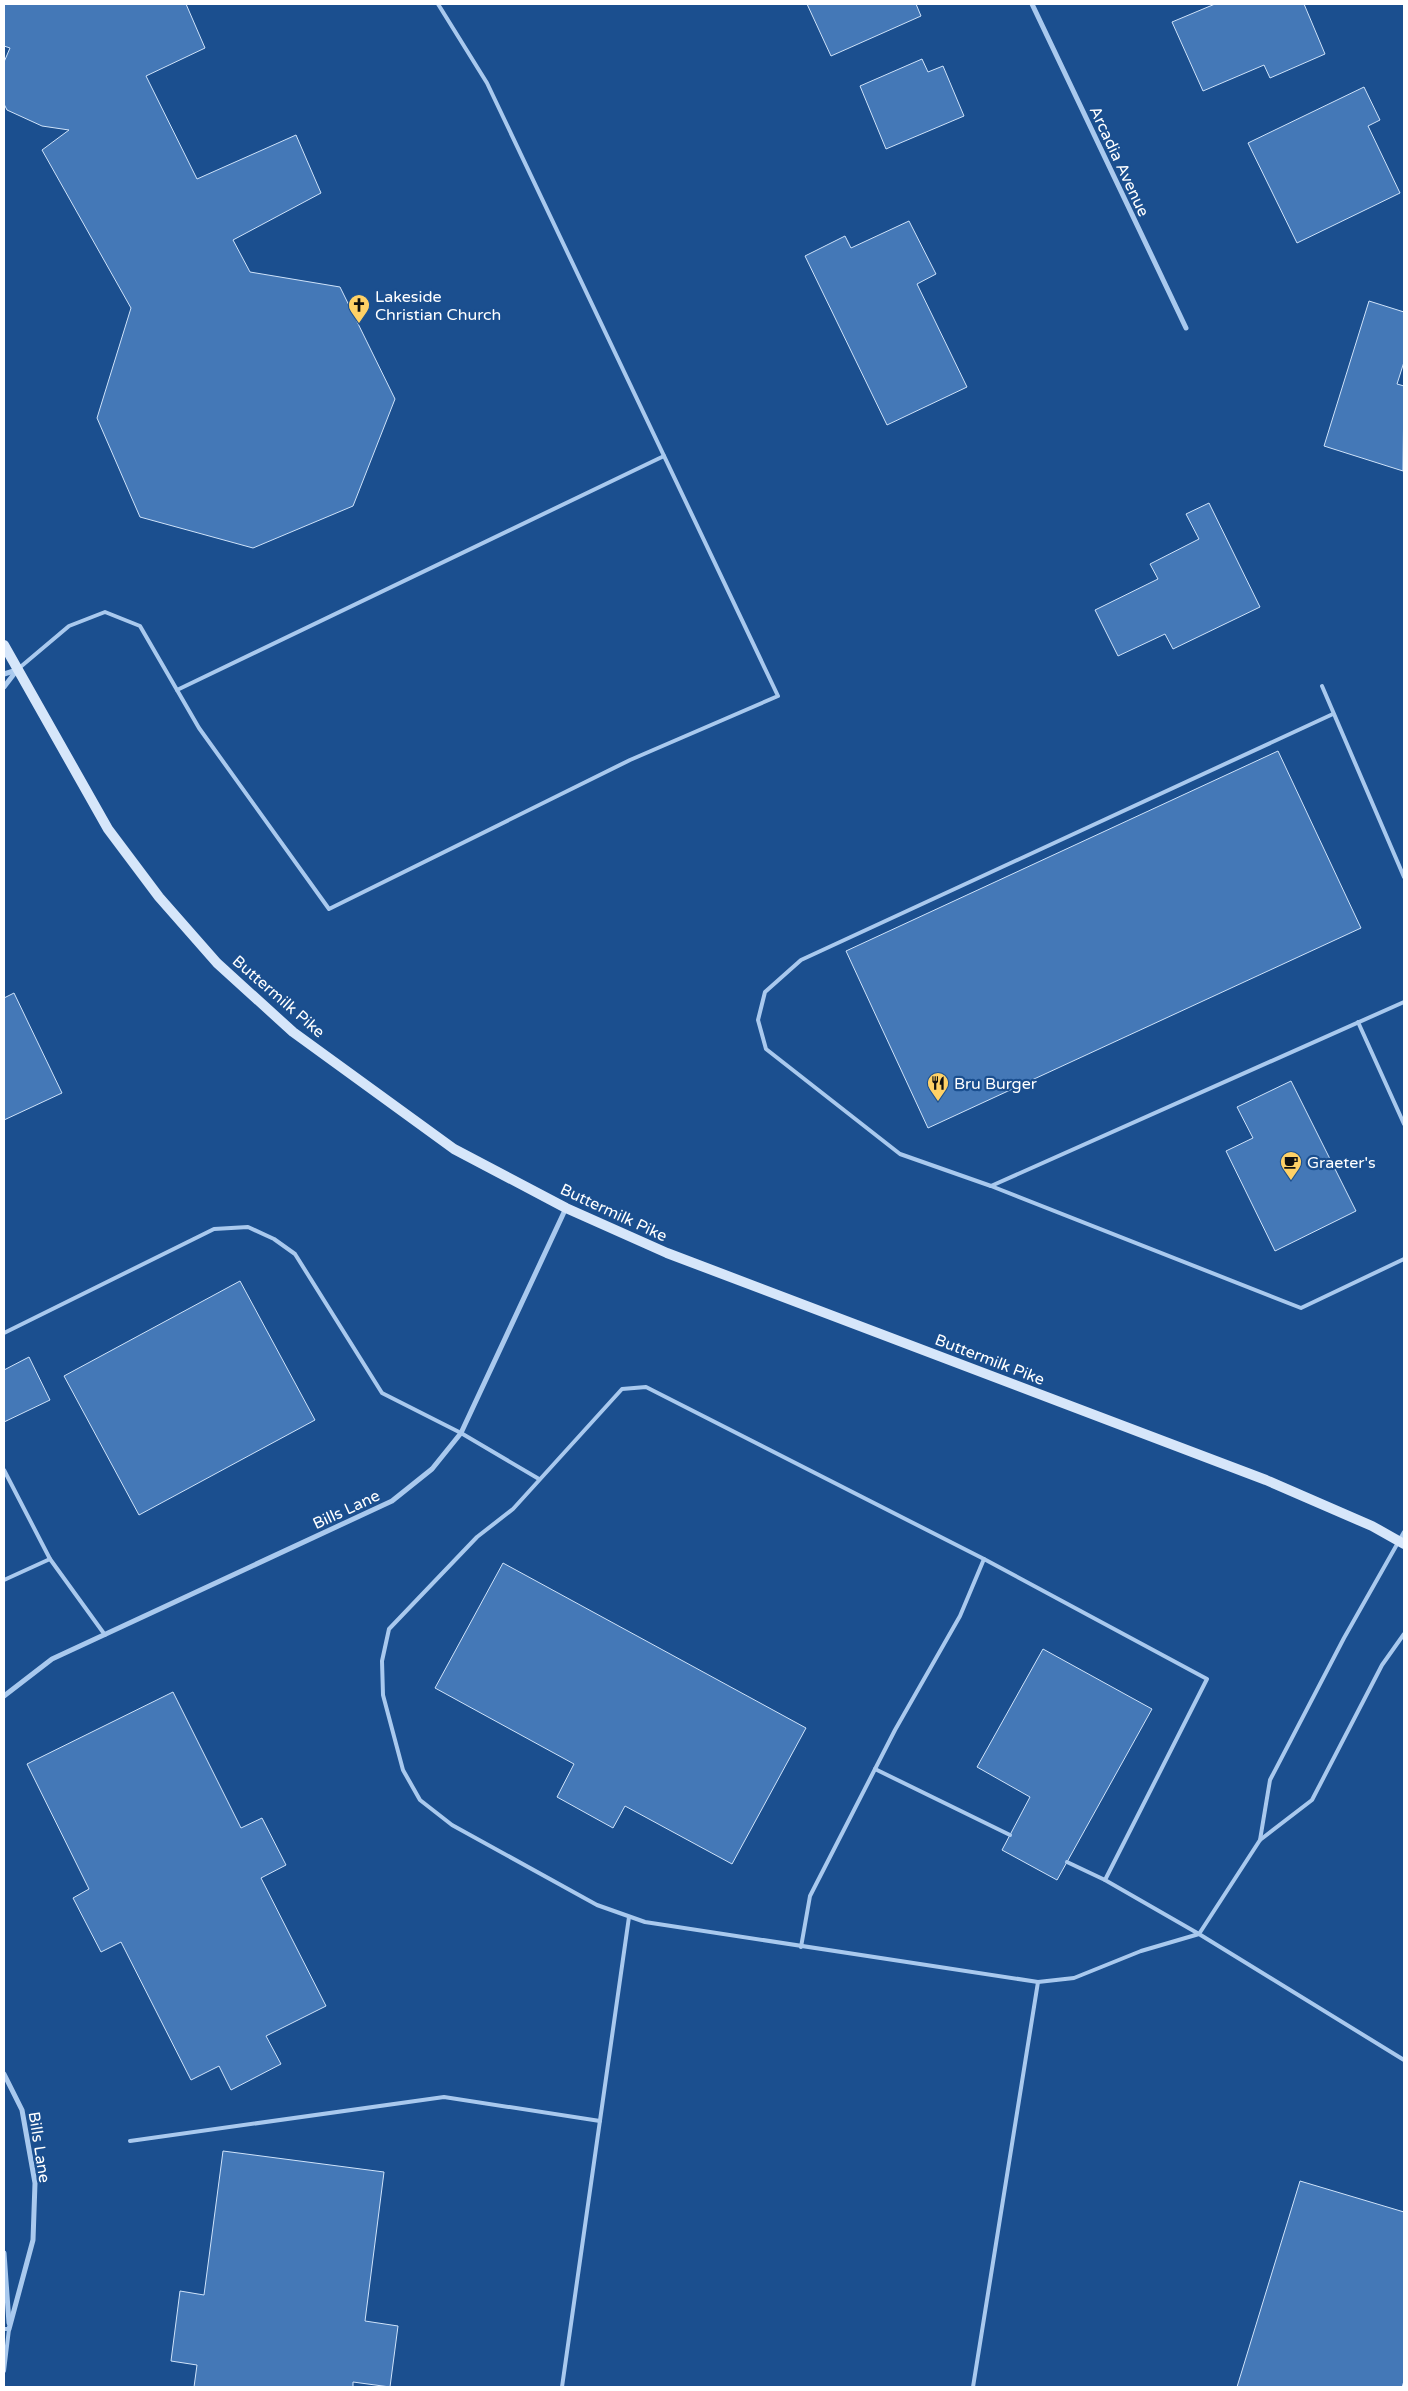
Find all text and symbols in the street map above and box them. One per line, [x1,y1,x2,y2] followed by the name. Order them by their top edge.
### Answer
[1085,103,1153,220] street label: Arcadia Avenue
[375,287,501,325] place label: Lakeside Christian Church
[347,293,371,324] church icon: Lakeside Christian Church
[228,951,329,1042] street label: Buttermilk Pike
[926,1071,950,1102] restaurant icon: Bru Burger
[954,1074,1038,1094] place label: Bru Burger
[1279,1150,1303,1181] cafe icon: Graeter's
[1307,1153,1376,1173] place label: Graeter's
[557,1179,670,1246] street label: Buttermilk Pike
[932,1330,1047,1390] street label: Buttermilk Pike
[310,1486,383,1534] street label: Bills Lane
[24,2110,55,2184] street label: Bills Lane

